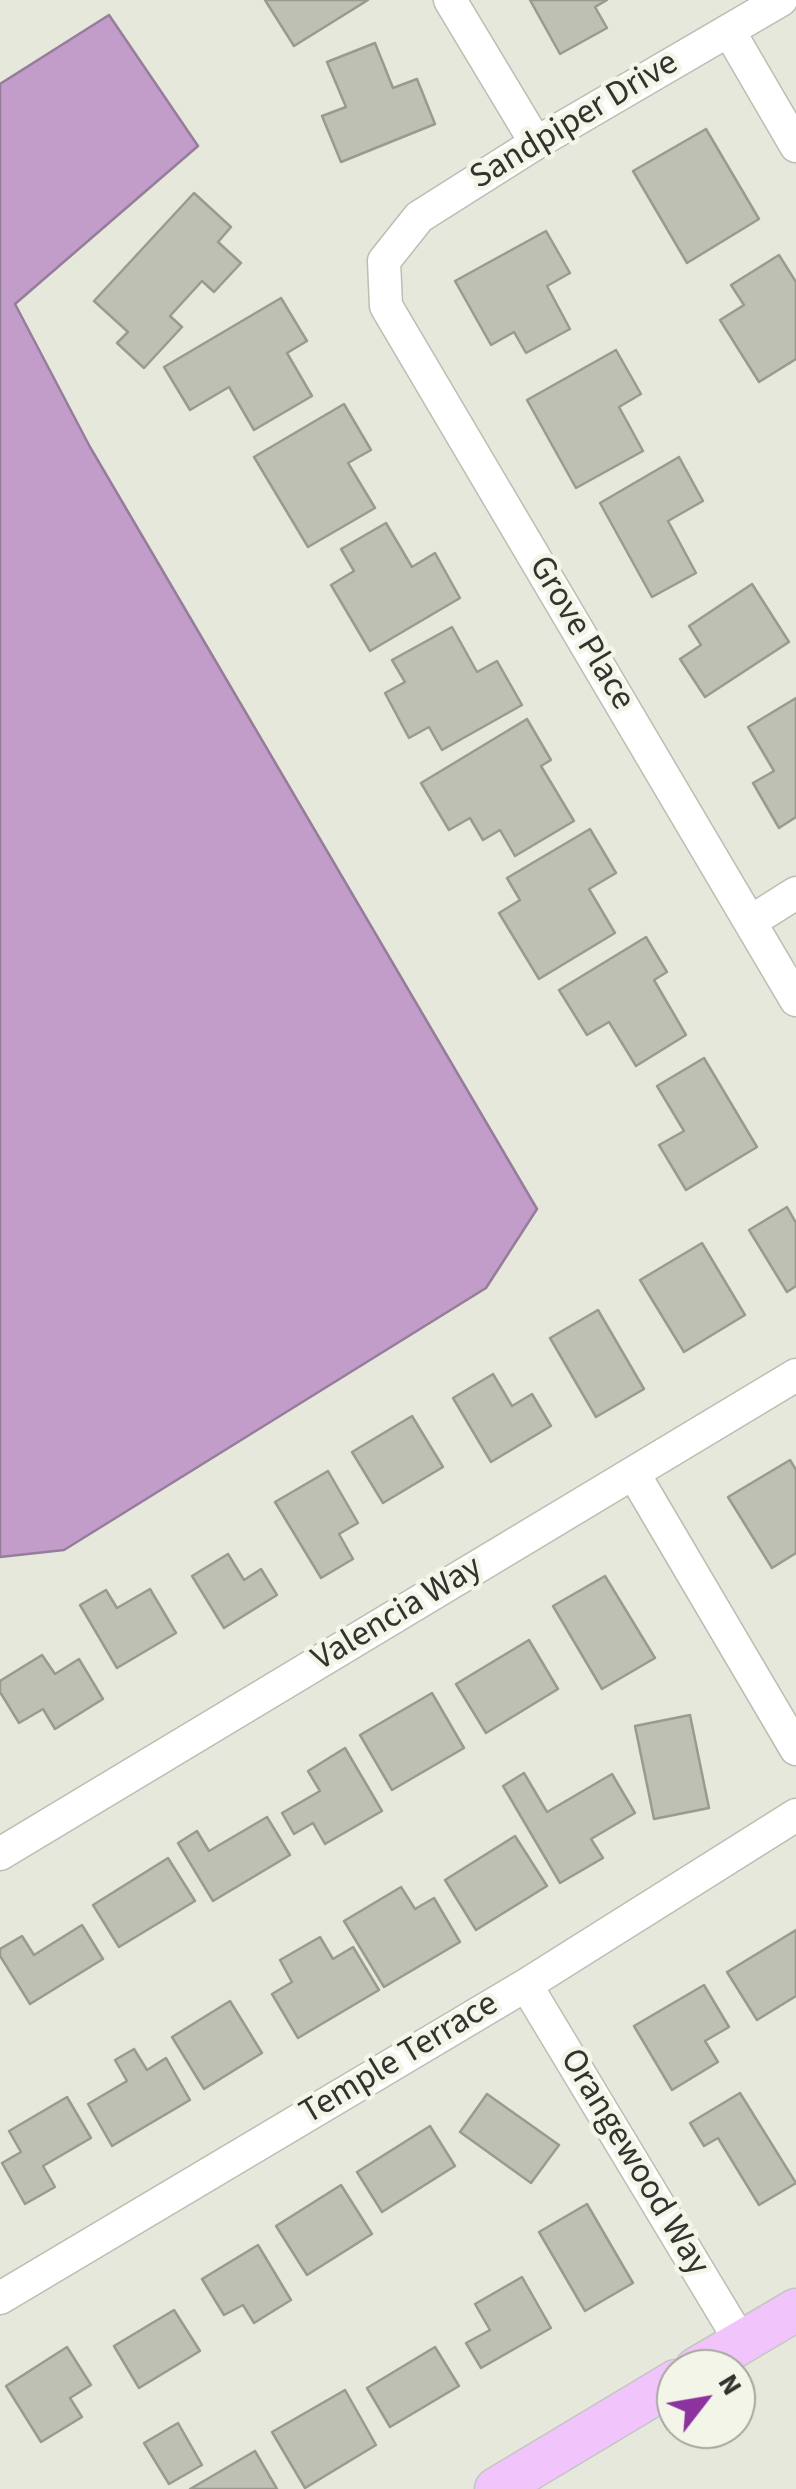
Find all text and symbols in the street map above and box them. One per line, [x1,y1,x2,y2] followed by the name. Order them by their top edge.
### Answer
[464,44,686,200] street label: Sandpiper Drive
[518,550,642,718] street label: Grove Place
[306,1548,490,1682] street label: Valencia Way
[294,1985,506,2135] street label: Temple Terrace
[549,2042,717,2284] street label: Orangewood Way
[656,2349,756,2449] north arrow
[708,2366,752,2403] text: N

